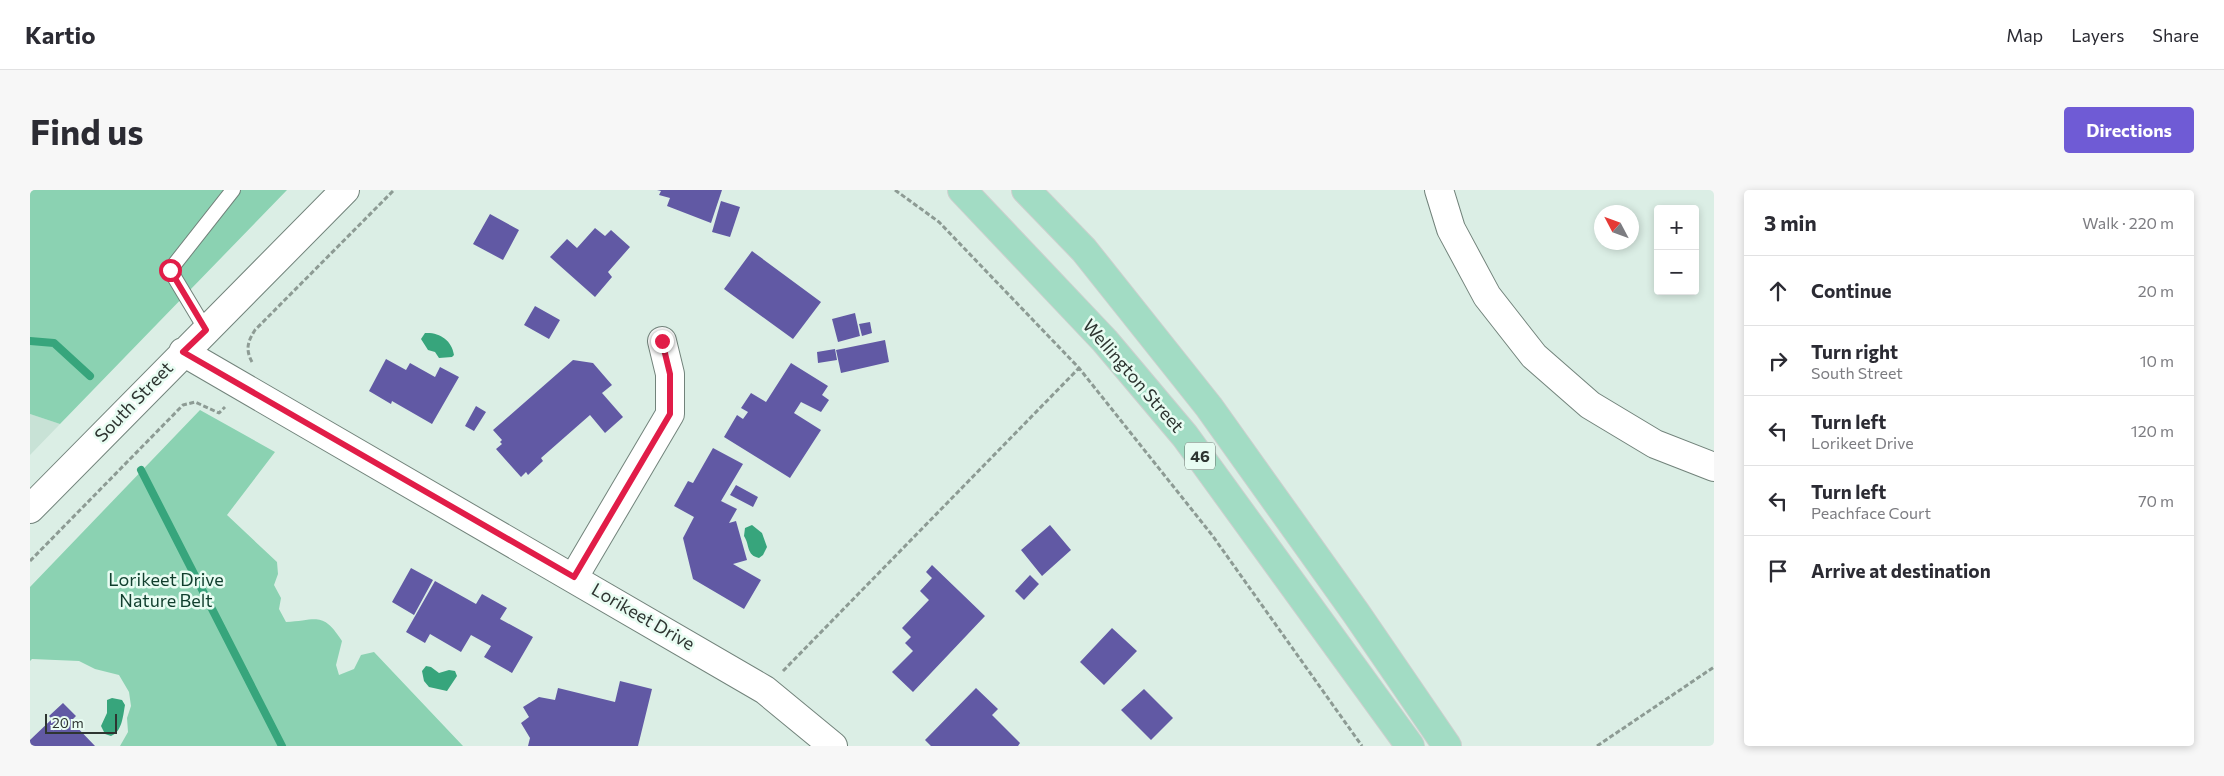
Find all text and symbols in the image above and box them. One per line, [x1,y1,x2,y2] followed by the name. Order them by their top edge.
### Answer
[25,20,95,49] text: Kartio
[2006,24,2043,46] text: Map
[2071,24,2124,46] text: Layers
[2152,24,2199,46] text: Share
[2064,107,2194,153] button: Directions
[30,109,144,152] text: Find us
[1594,205,1639,250] north arrow
[1654,205,1699,295] map controls
[1654,205,1699,250] button: +
[1764,210,1817,235] text: 3 min
[2082,213,2174,232] text: Walk · 220 m
[1654,250,1699,295] button: −
[159,259,182,282] route start
[1764,277,1792,305] icon: ahead
[1811,279,1891,302] text: Continue
[2138,281,2174,300] text: 20 m
[1079,314,1189,437] street label: Wellington Street
[651,330,674,353] route end
[1811,340,1898,363] text: Turn right
[1764,347,1792,375] icon: right
[2140,351,2174,370] text: 10 m
[89,356,177,446] street label: South Street
[1811,363,1903,382] text: South Street
[1811,410,1886,433] text: Turn left
[1764,417,1792,445] icon: left
[2131,421,2174,440] text: 120 m
[1811,433,1914,452] text: Lorikeet Drive
[1185,442,1215,470] road number: 46
[1811,480,1886,503] text: Turn left
[1764,487,1792,515] icon: left
[2138,491,2174,510] text: 70 m
[1811,503,1931,522] text: Peachface Court
[1764,557,1792,585] icon: arrive
[1811,559,1991,582] text: Arrive at destination
[108,568,224,611] park label: Lorikeet Drive Nature Belt
[588,578,699,655] street label: Lorikeet Drive
[45,711,118,734] scale bar
[52,714,84,731] text: 20 m

